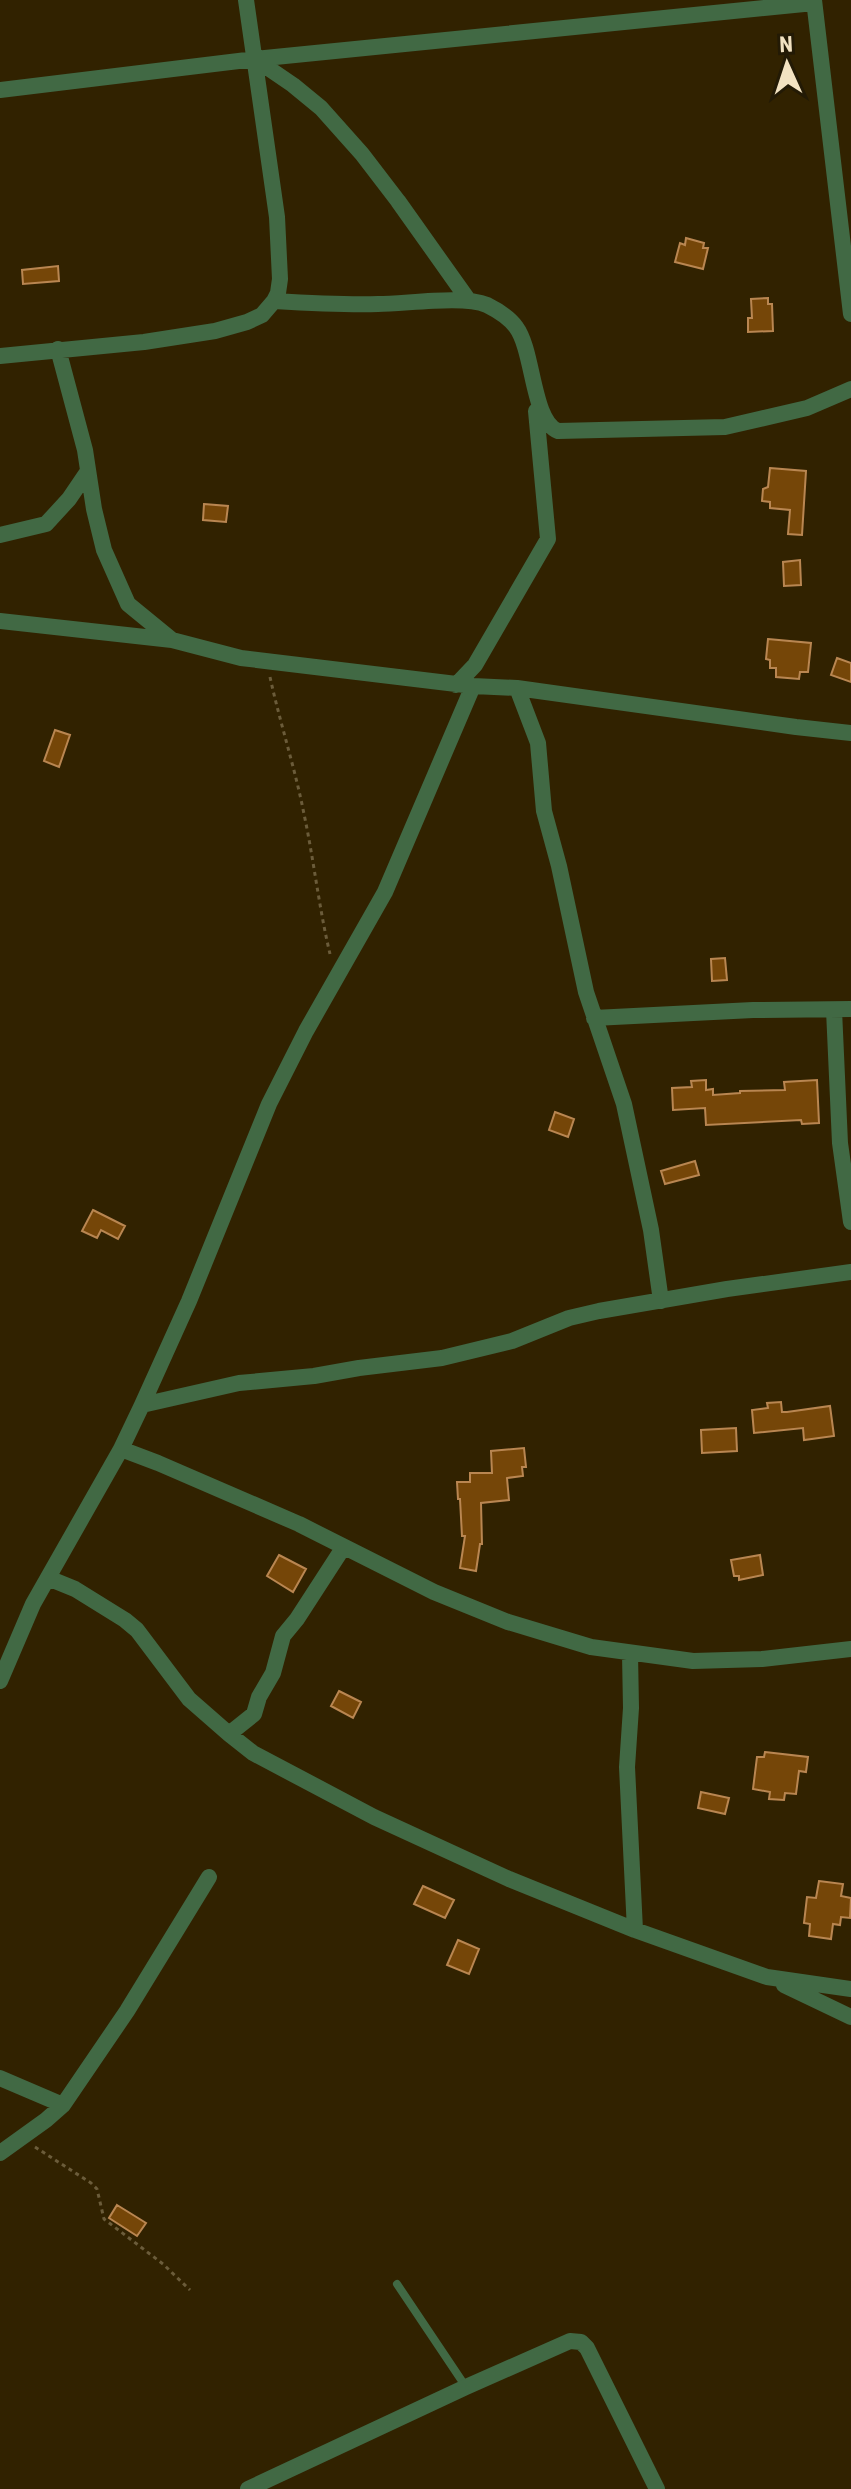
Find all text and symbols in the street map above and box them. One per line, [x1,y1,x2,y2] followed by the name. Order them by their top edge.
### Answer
[747,24,827,104] north arrow
[779,32,793,57] text: N

